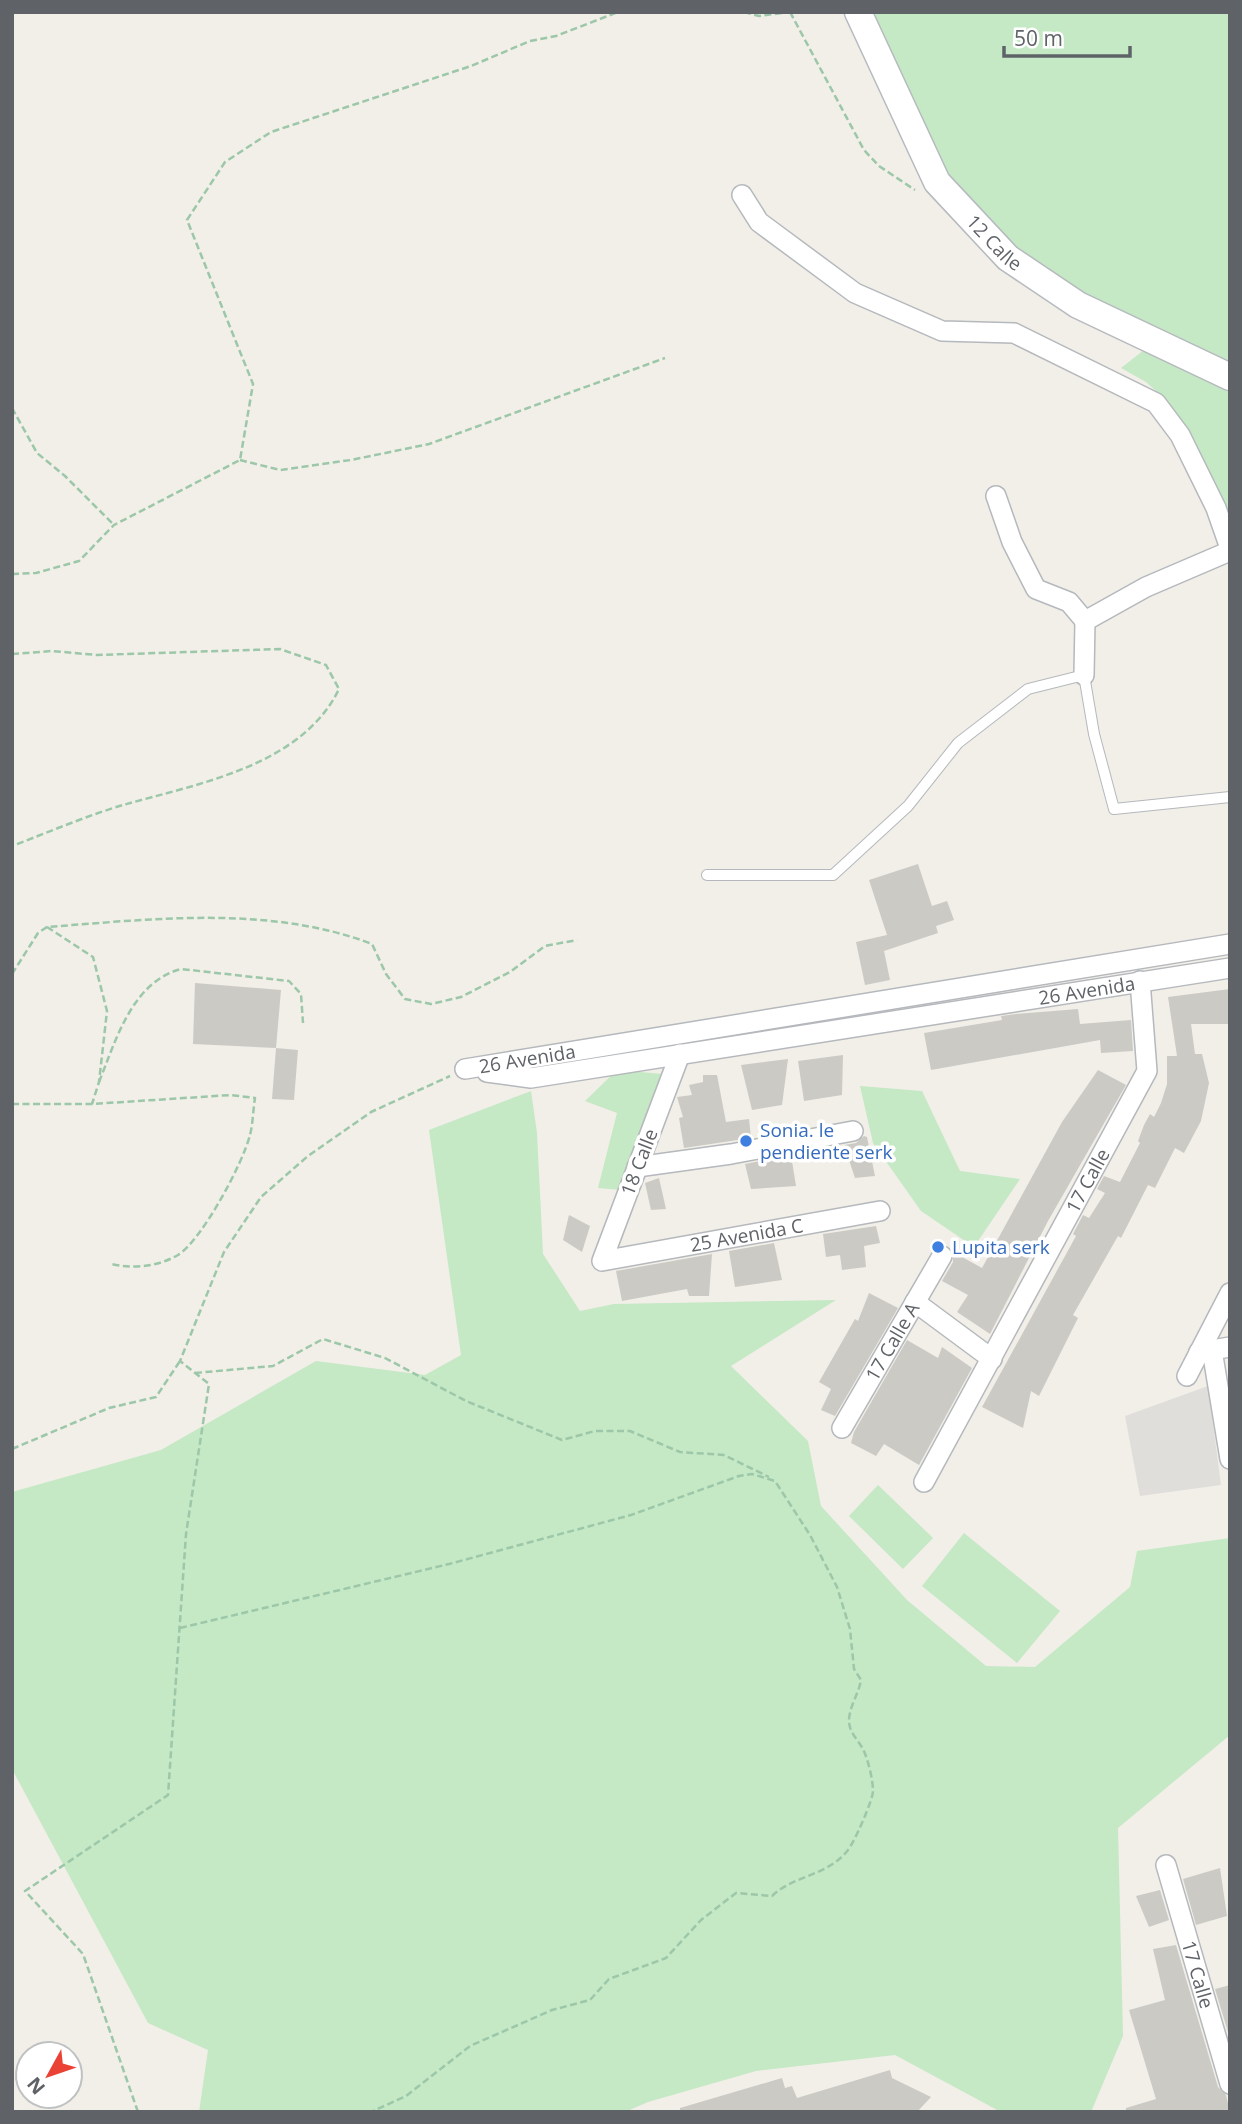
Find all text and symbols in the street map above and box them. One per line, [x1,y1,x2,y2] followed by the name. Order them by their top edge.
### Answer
[1004,14,1130,58] scale bar
[1014,24,1063,52] text: 50 m
[961,209,1027,277] street label: 12 Calle
[1037,970,1137,1011] street label: 26 Avenida
[477,1038,577,1080] street label: 26 Avenida
[760,1117,893,1165] place label: Sonia. le pendiente serk
[614,1125,664,1199] street label: 18 Calle
[738,1133,754,1149] marker: Sonia. le pendiente serk
[1060,1144,1116,1217] street label: 17 Calle
[688,1212,805,1258] street label: 25 Avenida C
[952,1234,1050,1260] place label: Lupita serk
[930,1239,946,1255] marker: Lupita serk
[859,1298,925,1385] street label: 17 Calle A
[1176,1937,1220,2011] street label: 17 Calle
[14,2040,84,2110] north arrow
[21,2072,51,2100] text: N

